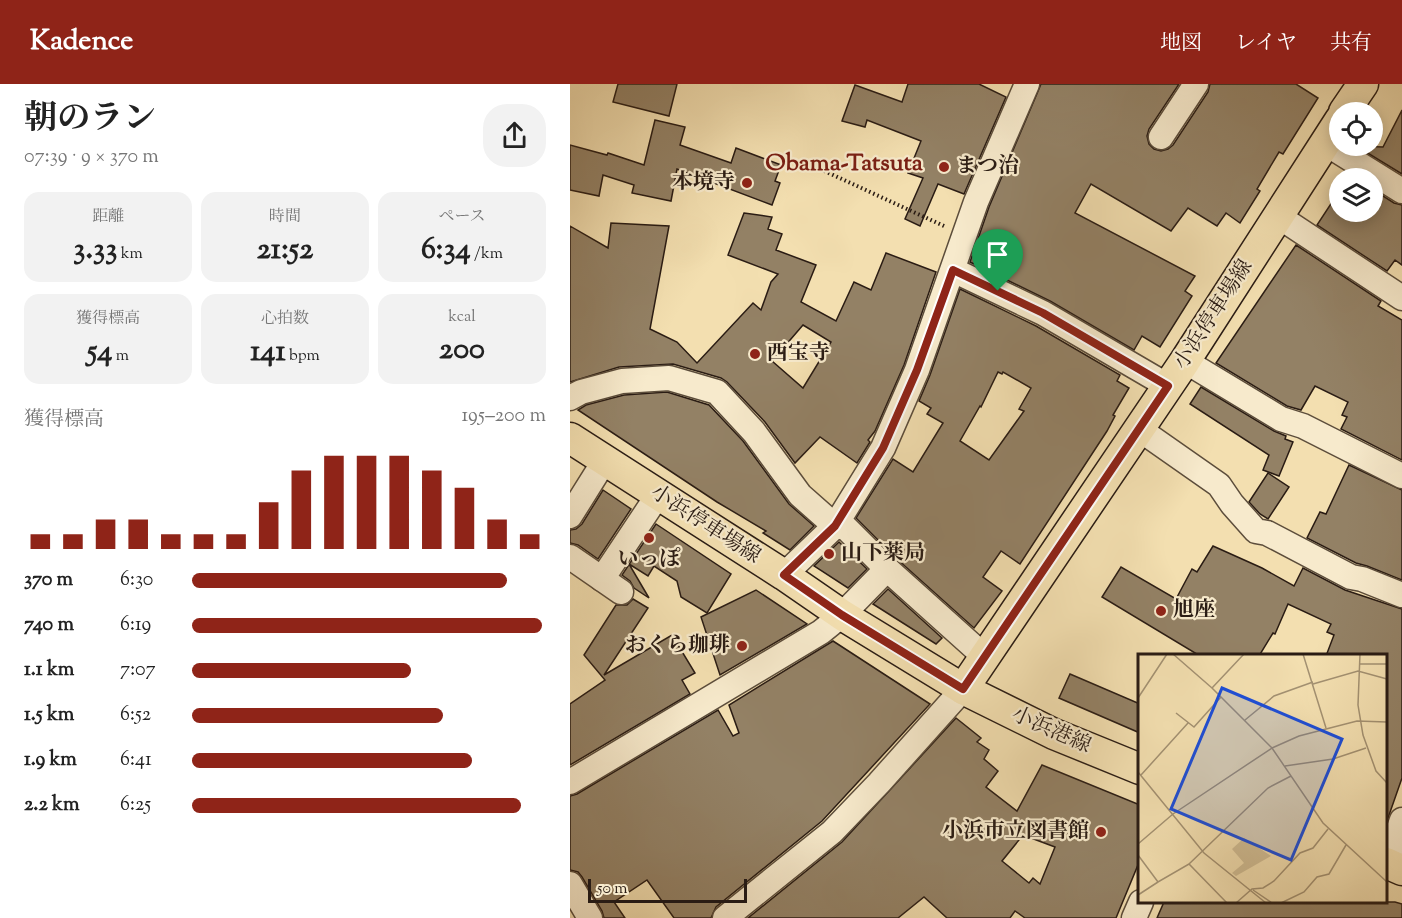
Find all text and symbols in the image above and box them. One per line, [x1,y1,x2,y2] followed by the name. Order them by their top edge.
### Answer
[30,22,133,62] text: Kadence
[1160,29,1202,59] text: 地図
[1235,29,1297,59] text: レイヤ
[1330,29,1372,59] text: 共有
[24,96,156,144] text: 朝のラン
[1329,102,1383,222] map controls
[1329,102,1383,156] button: locate
[483,104,546,167] button: share
[24,143,159,172] text: 07:39 · 9 × 370 m
[765,147,924,181] district label: Obama-Tatsuta
[956,152,1019,182] place label: まつ治
[937,160,951,174] marker: まつ治
[672,168,735,198] place label: 本境寺
[1329,168,1383,222] button: layers
[740,176,754,190] marker: 本境寺
[92,206,124,229] text: 距離
[269,206,301,229] text: 時間
[438,206,486,229] text: ペース
[73,229,117,272] text: 3.33
[257,229,313,272] text: 21:52
[421,229,471,272] text: 6:34
[972,229,1023,291] pin
[981,238,1014,271] icon: arrive
[117,243,143,266] text: km
[471,243,503,266] text: /km
[1167,254,1261,376] street label: 小浜停車場線
[448,306,476,329] text: kcal
[76,308,140,331] text: 獲得標高
[261,308,309,331] text: 心拍数
[439,329,485,372] text: 200
[87,331,112,374] text: 54
[250,331,286,374] text: 141
[767,339,830,369] place label: 西宝寺
[112,345,129,368] text: m
[286,345,320,368] text: bpm
[748,347,762,361] marker: 西宝寺
[462,402,546,431] text: 195–200 m
[24,406,104,435] text: 獲得標高
[644,478,766,572] street label: 小浜停車場線
[642,531,656,545] marker: いっぽ
[841,539,925,569] place label: 山下薬局
[618,545,681,575] place label: いっぽ
[822,547,836,561] marker: 山下薬局
[24,566,73,595] text: 370 m
[120,566,153,595] text: 6:30
[1173,596,1215,626] place label: 旭座
[1154,604,1168,618] marker: 旭座
[24,611,74,640] text: 740 m
[120,611,151,640] text: 6:19
[625,631,730,661] place label: おくら珈琲
[735,639,749,653] marker: おくら珈琲
[1138,654,1387,903] inset map
[24,656,74,685] text: 1.1 km
[120,656,156,685] text: 7:07
[1007,700,1095,762] street label: 小浜港線
[24,701,74,730] text: 1.5 km
[120,701,151,730] text: 6:52
[24,746,77,775] text: 1.9 km
[120,746,152,775] text: 6:41
[24,791,79,820] text: 2.2 km
[120,791,151,820] text: 6:25
[942,817,1089,847] place label: 小浜市立図書館
[1094,825,1108,839] marker: 小浜市立図書館
[588,876,747,904] scale bar
[597,878,628,901] text: 50 m

